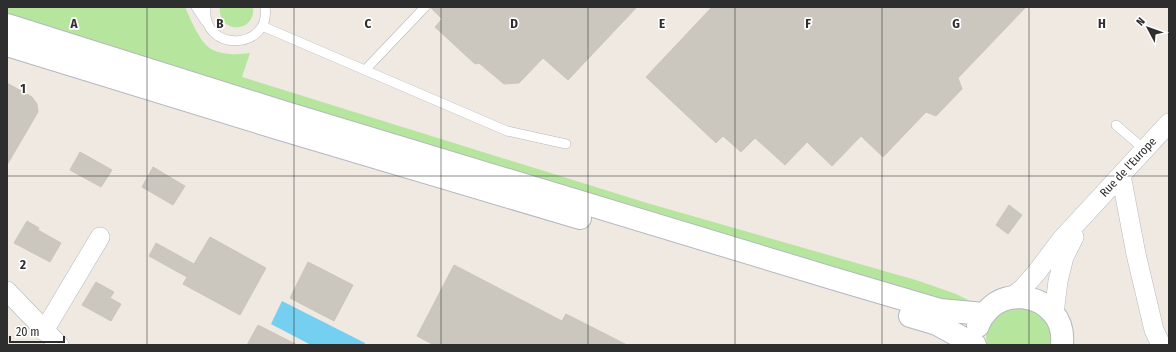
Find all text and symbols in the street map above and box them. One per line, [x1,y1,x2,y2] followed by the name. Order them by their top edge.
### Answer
[1128,8,1168,48] north arrow
[1134,15,1148,29] text: N
[69,16,78,31] text: A
[216,16,224,31] text: B
[365,16,372,31] text: C
[510,16,518,31] text: D
[659,16,665,31] text: E
[805,16,811,31] text: F
[952,16,960,31] text: G
[1098,16,1106,31] text: H
[20,81,26,96] text: 1
[1097,134,1159,200] street label: Rue de l'Europe
[19,257,26,272] text: 2
[10,318,64,344] scale bar
[16,325,40,339] text: 20 m

